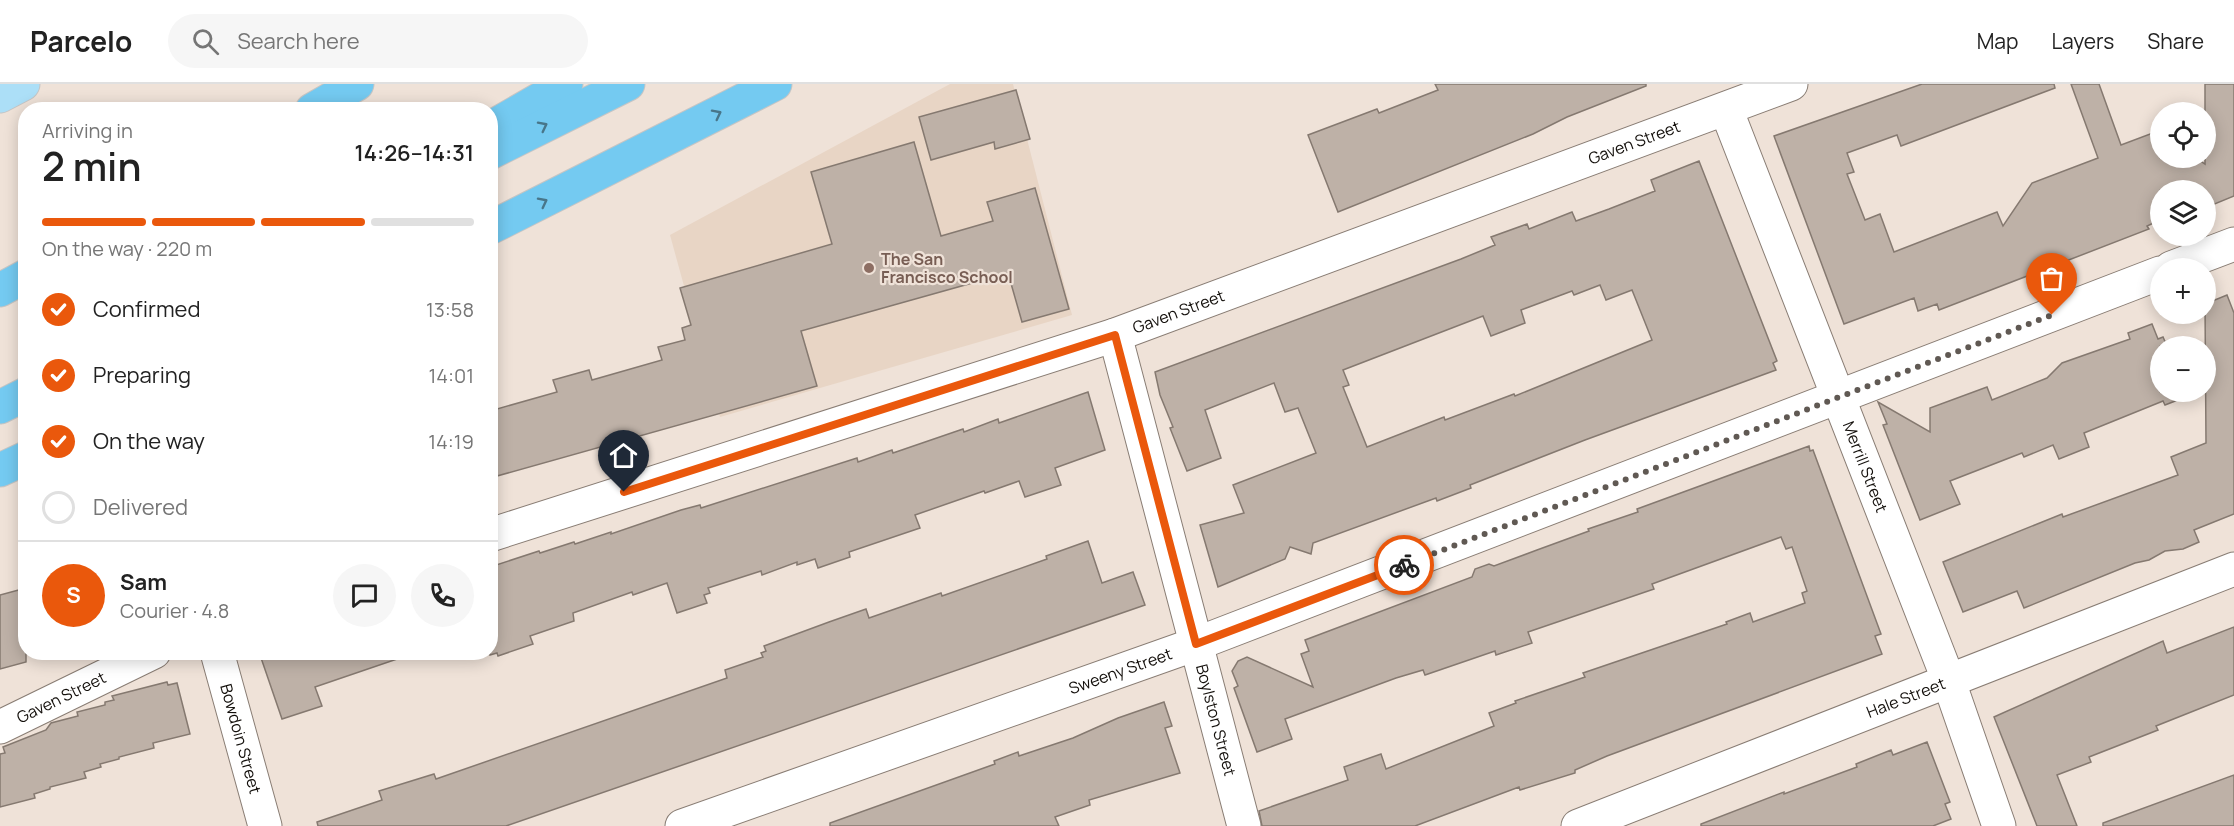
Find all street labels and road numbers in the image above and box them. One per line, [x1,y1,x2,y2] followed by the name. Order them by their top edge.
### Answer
[1585,115,1683,169] street label: Gaven Street
[1129,284,1228,339] street label: Gaven Street
[1838,418,1893,515] street label: Merrill Street
[1066,642,1175,699] street label: Sweeny Street
[1191,662,1241,778] street label: Boylston Street
[13,666,109,728] street label: Gaven Street
[1863,672,1948,723] street label: Hale Street
[215,681,267,796] street label: Bowdoin Street

